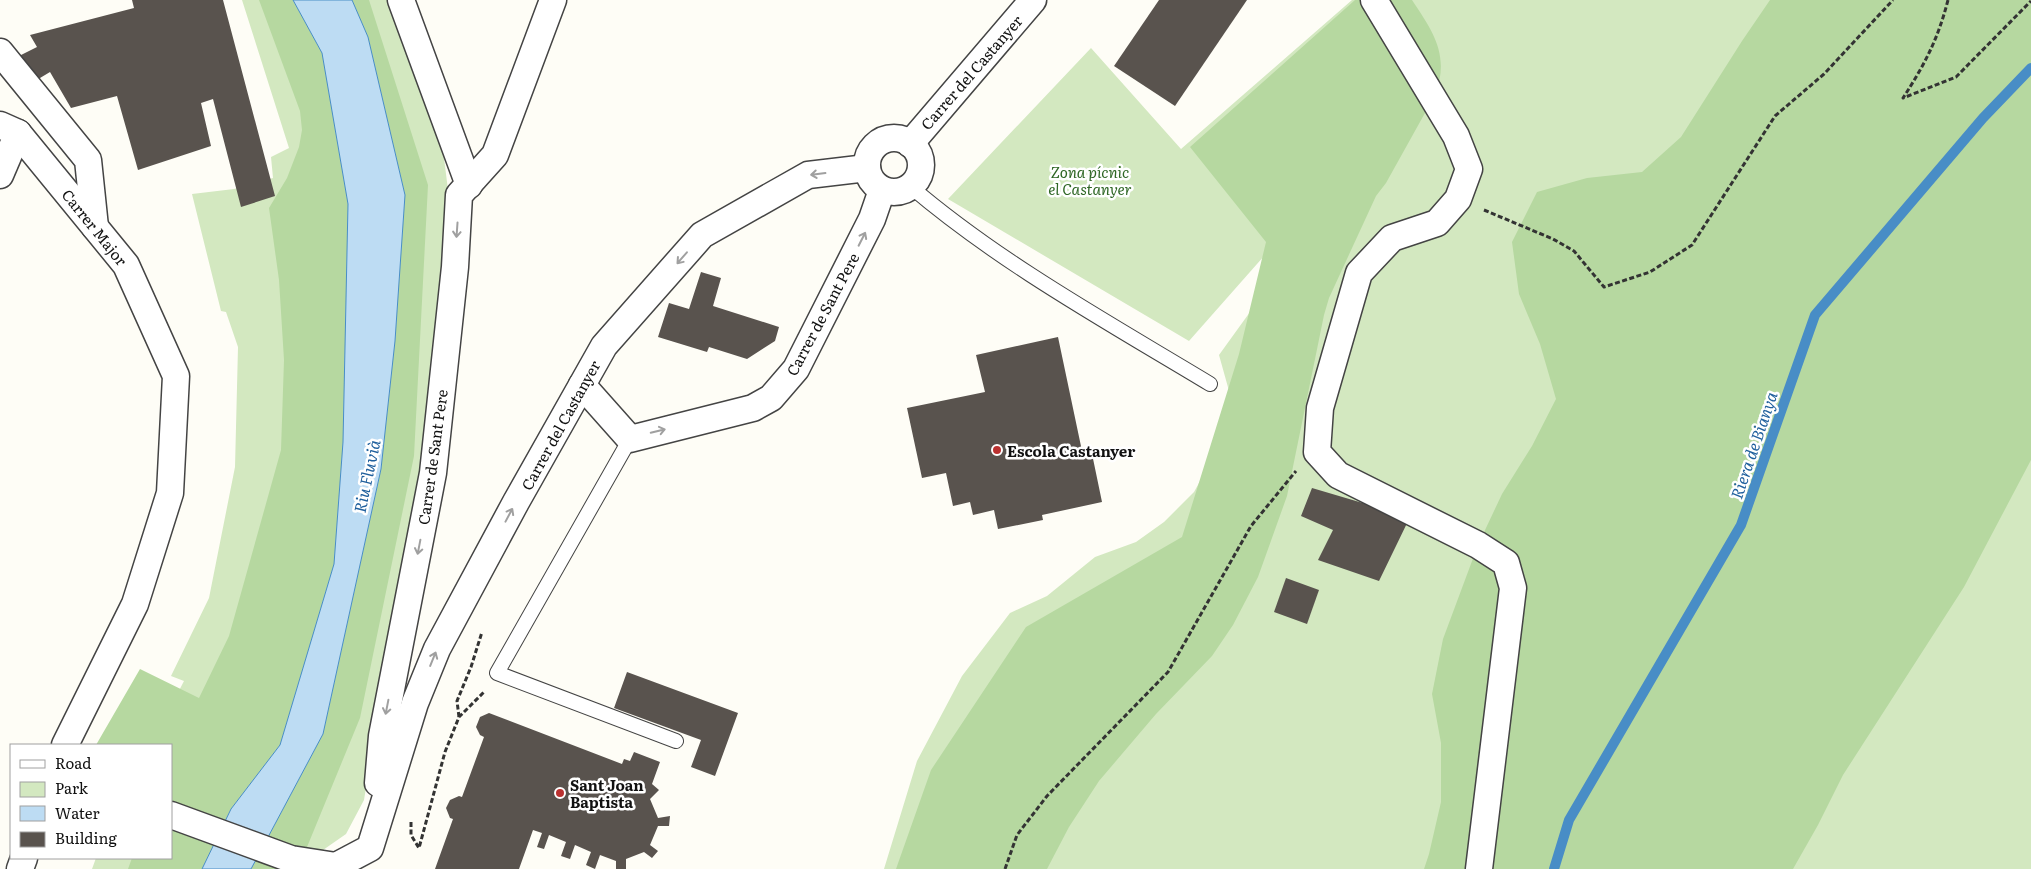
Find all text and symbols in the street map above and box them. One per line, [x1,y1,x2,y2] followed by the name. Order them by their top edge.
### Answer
[915,10,1027,134] street label: Carrer del Castanyer
[1048,160,1132,200] park label: Zona pícnic el Castanyer
[811,169,827,179] one-way arrow
[57,184,133,270] street label: Carrer Major
[452,221,462,237] one-way arrow
[858,232,867,247] one-way arrow
[780,248,864,380] street label: Carrer de Sant Pere
[676,251,688,264] one-way arrow
[515,356,605,494] street label: Carrer del Castanyer
[1723,387,1783,502] water label: Riera de Bianya
[411,388,453,526] street label: Carrer de Sant Pere
[649,426,665,435] one-way arrow
[347,436,386,515] water label: Riu Fluvià
[1007,439,1135,462] place label: Escola Castanyer
[991,444,1003,456] marker: Escola Castanyer
[505,508,514,523] one-way arrow
[413,539,423,555] one-way arrow
[429,651,438,667] one-way arrow
[382,698,392,714] one-way arrow
[10,744,172,859] legend
[55,751,91,774] text: Road
[570,773,644,813] place label: Sant Joan Baptista
[55,776,89,799] text: Park
[554,787,566,799] marker: Sant Joan Baptista
[55,801,100,824] text: Water
[55,826,117,849] text: Building

